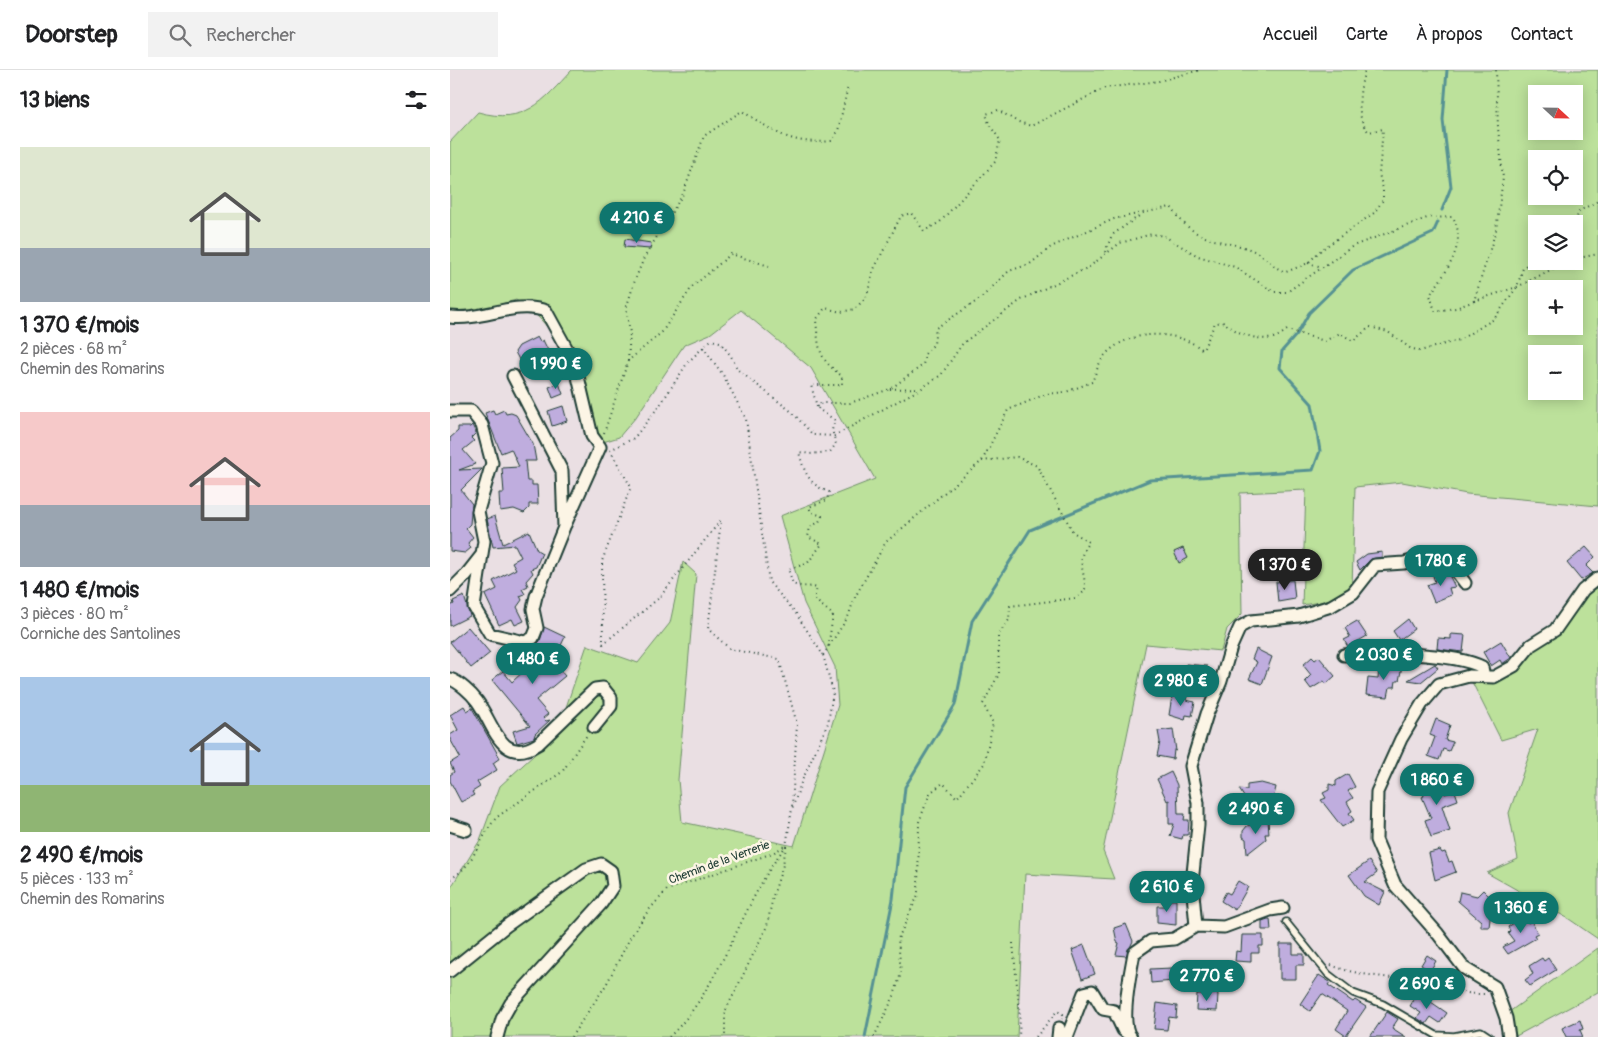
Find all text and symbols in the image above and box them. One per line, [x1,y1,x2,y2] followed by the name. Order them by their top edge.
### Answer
[148,12,498,57] search box
[25,20,118,49] text: Doorstep
[166,21,194,49] icon: search
[206,23,296,47] text: Rechercher
[1262,23,1318,46] text: Accueil
[1346,23,1388,46] text: Carte
[1416,23,1482,46] text: À propos
[1510,23,1573,46] text: Contact
[1528,85,1582,140] north arrow
[1528,85,1583,400] map controls
[402,86,430,114] icon: filters
[20,87,89,114] text: 13 biens
[1528,150,1583,205] button: locate
[180,179,270,269] icon: home
[591,202,683,244] pin: 4 210 €
[611,208,663,228] text: 4 210 €
[1528,215,1583,270] button: layers
[1528,280,1583,335] button: +
[20,312,139,339] text: 1 370 €/mois
[20,339,127,359] text: 2 pièces · 68 m²
[1528,345,1583,400] button: −
[510,348,602,390] pin: 1 990 €
[530,354,582,374] text: 1 990 €
[20,359,164,379] text: Chemin des Romarins
[180,444,270,534] icon: home
[1395,544,1487,587] pin: 1 780 €
[1239,548,1331,591] pin: 1 370 €
[1415,551,1467,571] text: 1 780 €
[1259,555,1311,575] text: 1 370 €
[20,577,139,604] text: 1 480 €/mois
[20,604,129,624] text: 3 pièces · 80 m²
[20,624,180,644] text: Corniche des Santolines
[1338,638,1430,681] pin: 2 030 €
[487,642,579,685] pin: 1 480 €
[1355,645,1413,665] text: 2 030 €
[507,649,559,669] text: 1 480 €
[1135,664,1227,707] pin: 2 980 €
[1154,671,1208,691] text: 2 980 €
[180,709,270,799] icon: home
[1391,764,1483,806] pin: 1 860 €
[1411,770,1463,790] text: 1 860 €
[1210,792,1302,835] pin: 2 490 €
[1229,799,1283,819] text: 2 490 €
[667,837,772,888] street label: Chemin de la Verrerie
[20,842,143,869] text: 2 490 €/mois
[20,869,134,889] text: 5 pièces · 133 m²
[1121,870,1213,913] pin: 2 610 €
[1141,877,1193,897] text: 2 610 €
[20,889,164,909] text: Chemin des Romarins
[1475,892,1567,934] pin: 1 360 €
[1495,898,1547,918] text: 1 360 €
[1161,960,1253,1002] pin: 2 770 €
[1180,966,1234,986] text: 2 770 €
[1381,968,1473,1010] pin: 2 690 €
[1400,974,1454,994] text: 2 690 €

